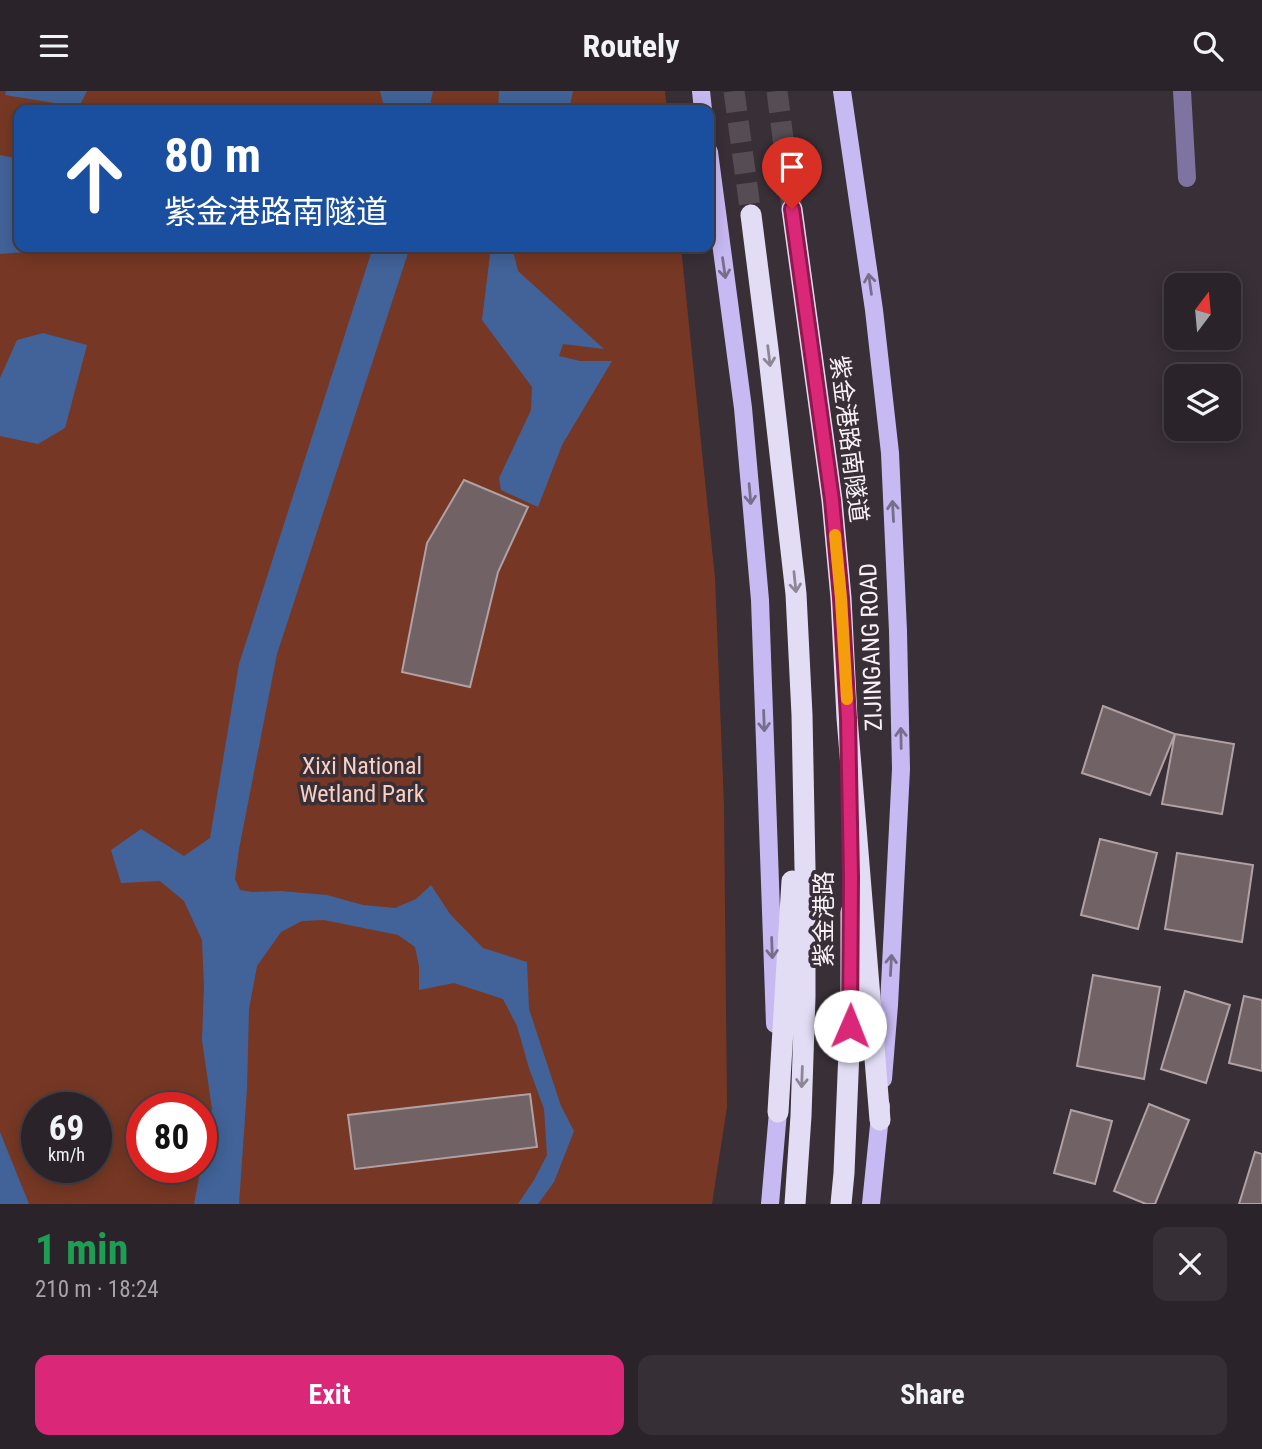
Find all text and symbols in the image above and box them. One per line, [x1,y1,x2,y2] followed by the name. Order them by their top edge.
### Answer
[35,27,73,65] icon: menu
[583,27,679,65] text: Routely
[1189,27,1227,65] icon: search
[164,127,261,184] text: 80 m
[49,133,140,224] icon: ahead
[762,137,822,209] pin
[773,148,811,186] icon: arrive
[164,193,388,231] text: 紫金港路南隧道
[718,256,731,279] one-way arrow
[863,273,876,296] one-way arrow
[1164,273,1241,350] north arrow
[1164,273,1241,441] map controls
[763,344,776,367] one-way arrow
[825,354,873,524] street label: 紫金港路南隧道
[1164,364,1241,441] button: layers
[744,482,757,505] one-way arrow
[886,499,899,522] one-way arrow
[854,563,888,731] street label: ZIJINGANG ROAD
[788,570,801,593] one-way arrow
[758,709,771,732] one-way arrow
[894,727,907,750] one-way arrow
[299,752,425,808] park label: Xixi National Wetland Park
[810,871,838,967] street label: 紫金港路
[766,937,779,960] one-way arrow
[885,954,898,977] one-way arrow
[813,989,887,1063] position arrow
[795,1065,809,1088] one-way arrow
[126,1092,217,1183] speed limit sign: 80
[49,1108,84,1149] text: 69
[48,1144,85,1165] text: km/h
[35,1225,128,1274] text: 1 min
[1153,1227,1227,1301] button: close
[35,1276,159,1303] text: 210 m · 18:24
[35,1355,624,1435] button: Exit
[638,1355,1227,1435] button: Share

